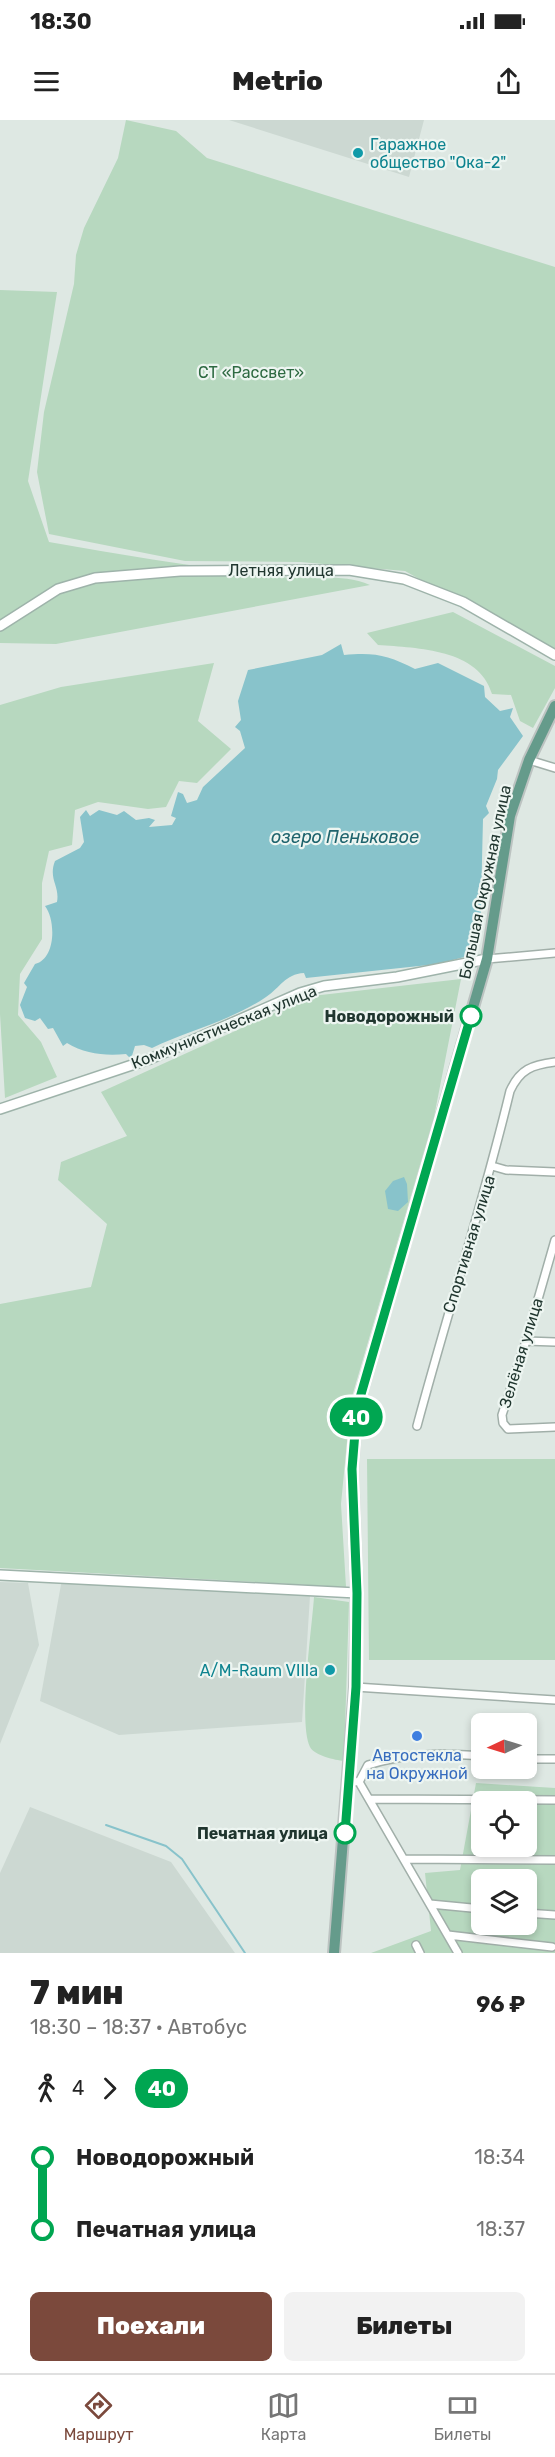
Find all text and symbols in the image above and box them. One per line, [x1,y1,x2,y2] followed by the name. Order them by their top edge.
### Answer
[30,8,92,35] text: 18:30
[30,65,63,98] icon: menu
[232,65,323,97] text: Metrio
[492,65,525,98] icon: share
[370,135,506,172] place label: Гаражное общество "Ока-2"
[351,146,365,160] marker: Гаражное общество "Ока-2"
[198,363,304,382] park label: СТ «Рассвет»
[228,561,334,580] street label: Летняя улица
[455,783,515,981] street label: Большая Окружная улица
[271,826,419,848] water label: озеро Пеньковое
[128,981,320,1073] street label: Коммунистическая улица
[460,1005,482,1027] marker: Новодорожный
[324,1007,454,1026] place label: Новодорожный
[439,1173,499,1315] street label: Спортивная улица
[495,1296,547,1410] street label: Зелёная улица
[329,1398,383,1436] line badge: 40
[342,1405,370,1430] text: 40
[200,1661,318,1680] place label: A/M-Raum VIIIa
[323,1663,337,1677] marker: A/M-Raum VIIIa
[471,1713,537,1779] north arrow
[471,1713,537,1935] map controls
[410,1729,424,1743] marker: Автостекла на Окружной
[366,1746,468,1783] place label: Автостекла на Окружной
[471,1791,537,1857] button: locate
[334,1822,356,1844] marker: Печатная улица
[197,1824,328,1843] place label: Печатная улица
[471,1869,537,1935] button: layers
[30,1973,124,2012] text: 7 мин
[476,1991,525,2018] text: 96 ₽
[30,2015,247,2039] text: 18:30 – 18:37 · Автобус
[30,2072,63,2105] icon: walk
[93,2072,126,2105] icon: forward
[72,2076,84,2100] text: 4
[147,2076,176,2101] text: 40
[76,2144,254,2171] text: Новодорожный
[474,2145,525,2169] text: 18:34
[76,2216,256,2243] text: Печатная улица
[476,2217,525,2241] text: 18:37
[30,2292,272,2361] button: Поехали
[284,2292,525,2361] button: Билеты
[64,2389,133,2444] tab: Маршрут
[261,2389,306,2444] tab: Карта
[434,2389,491,2444] tab: Билеты

